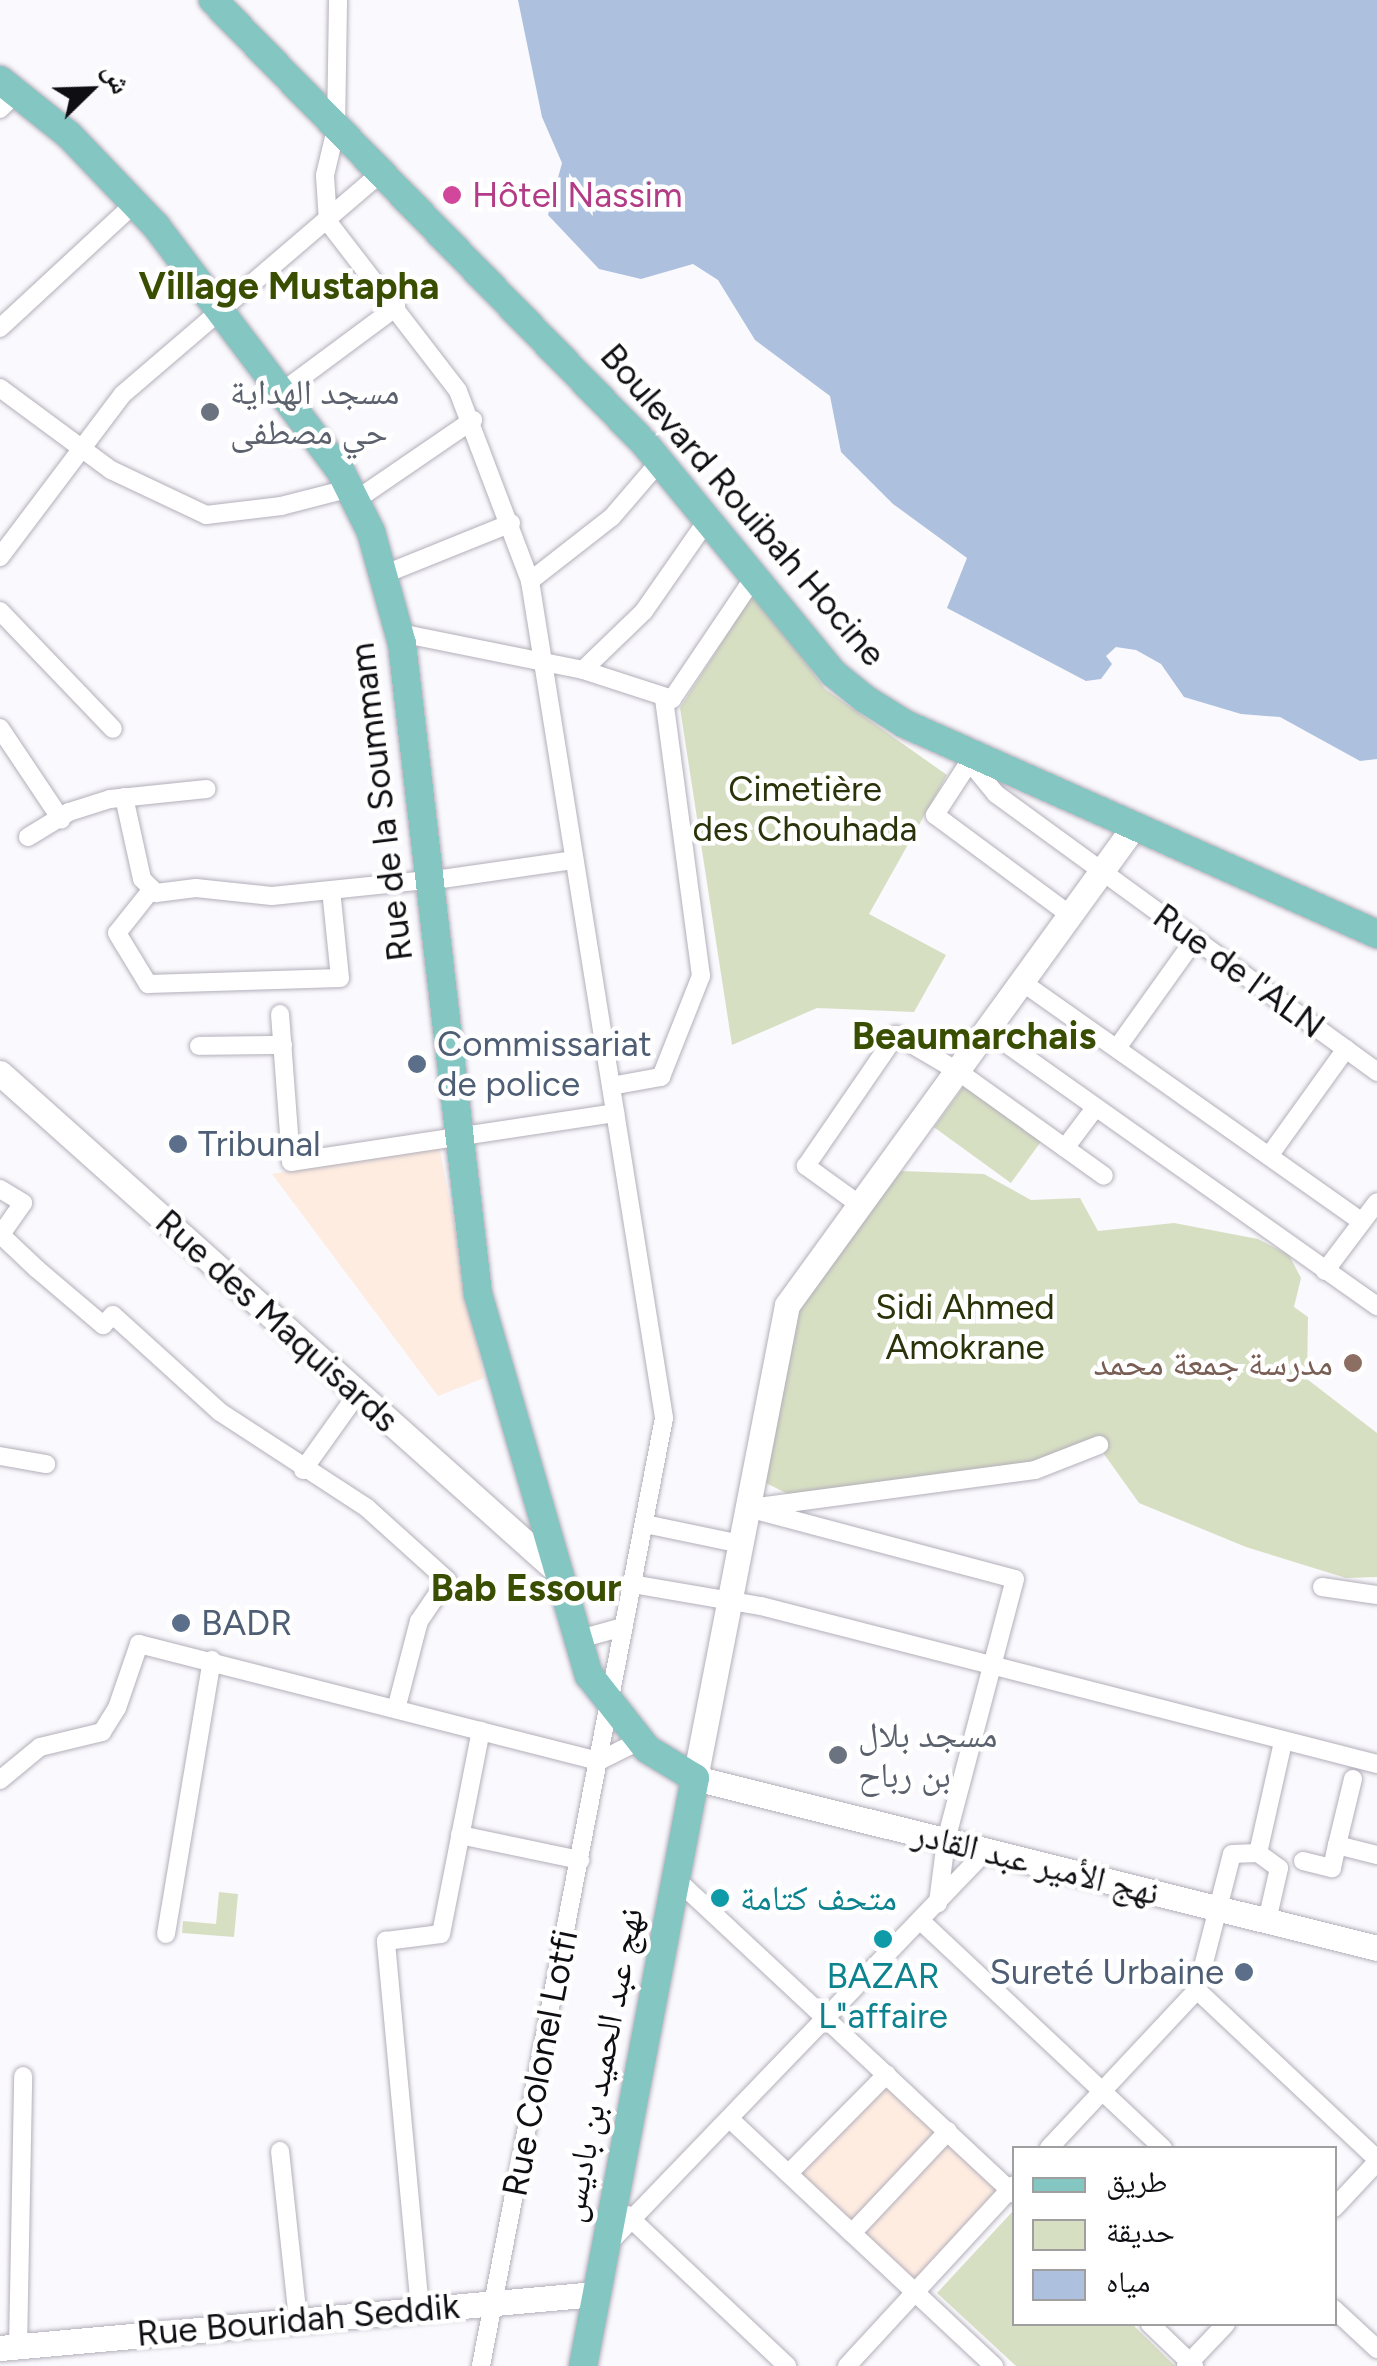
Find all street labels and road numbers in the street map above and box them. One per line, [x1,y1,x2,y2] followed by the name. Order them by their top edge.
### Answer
[592,335,894,675] street label: Boulevard Rouibah Hocine
[341,641,421,963] street label: Rue de la Soummam
[1145,895,1333,1047] street label: Rue de l'ALN
[147,1201,407,1441] street label: Rue des Maquisards
[909,1812,1163,1914] street label: نهج الأمير عبد القادر
[550,1905,652,2225] street label: نهج عبد الحميد بن باديس
[494,1926,586,2200] street label: Rue Colonel Lotfi
[135,2285,461,2355] street label: Rue Bouridah Seddik

